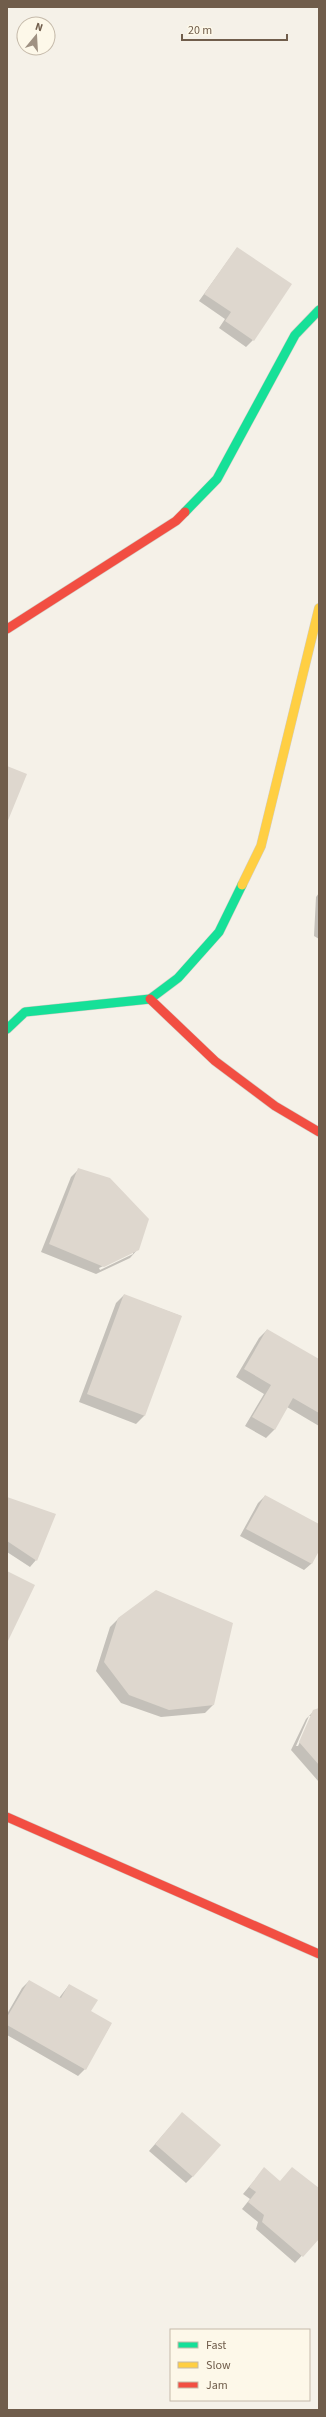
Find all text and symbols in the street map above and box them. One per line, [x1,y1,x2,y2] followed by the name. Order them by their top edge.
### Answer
[16,16,56,56] north arrow
[182,16,287,42] scale bar
[33,19,45,35] text: N
[188,22,212,39] text: 20 m
[170,2329,310,2401] legend
[206,2337,226,2354] text: Fast
[206,2357,231,2374] text: Slow
[206,2377,228,2394] text: Jam

